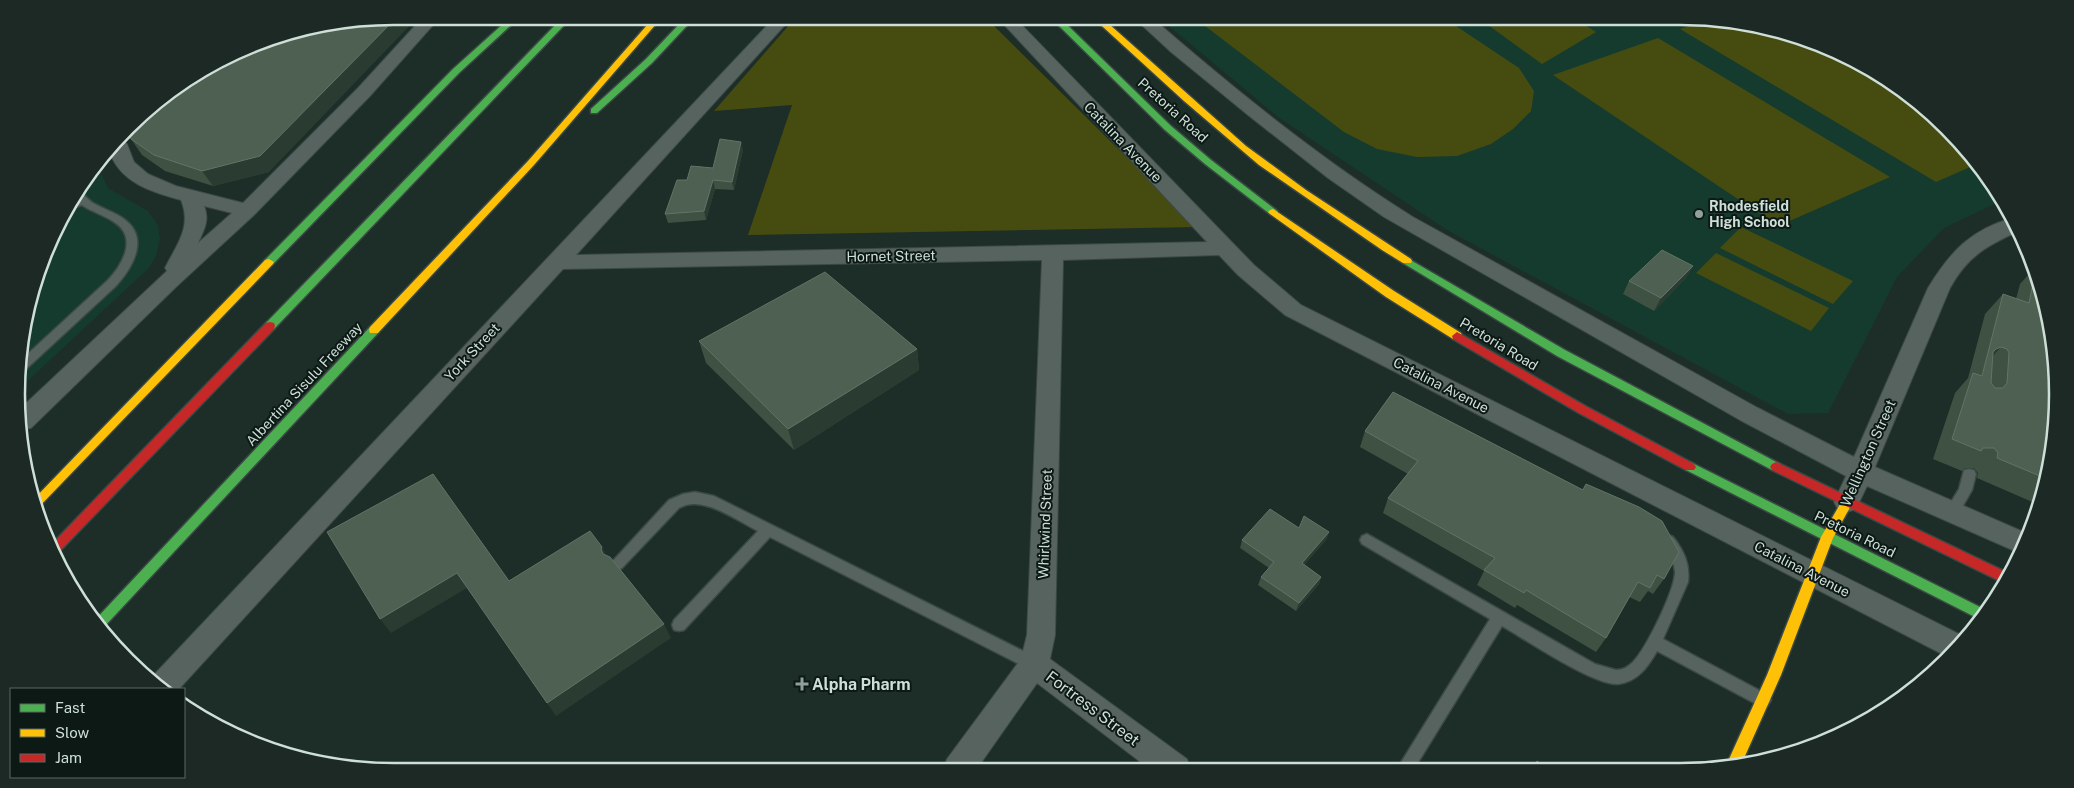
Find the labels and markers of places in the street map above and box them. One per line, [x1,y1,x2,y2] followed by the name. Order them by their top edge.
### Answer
[1709,198,1790,230] place label: Rhodesfield High School
[1693,208,1705,220] marker: Rhodesfield High School
[812,675,910,694] place label: Alpha Pharm
[796,678,808,690] marker: Alpha Pharm

